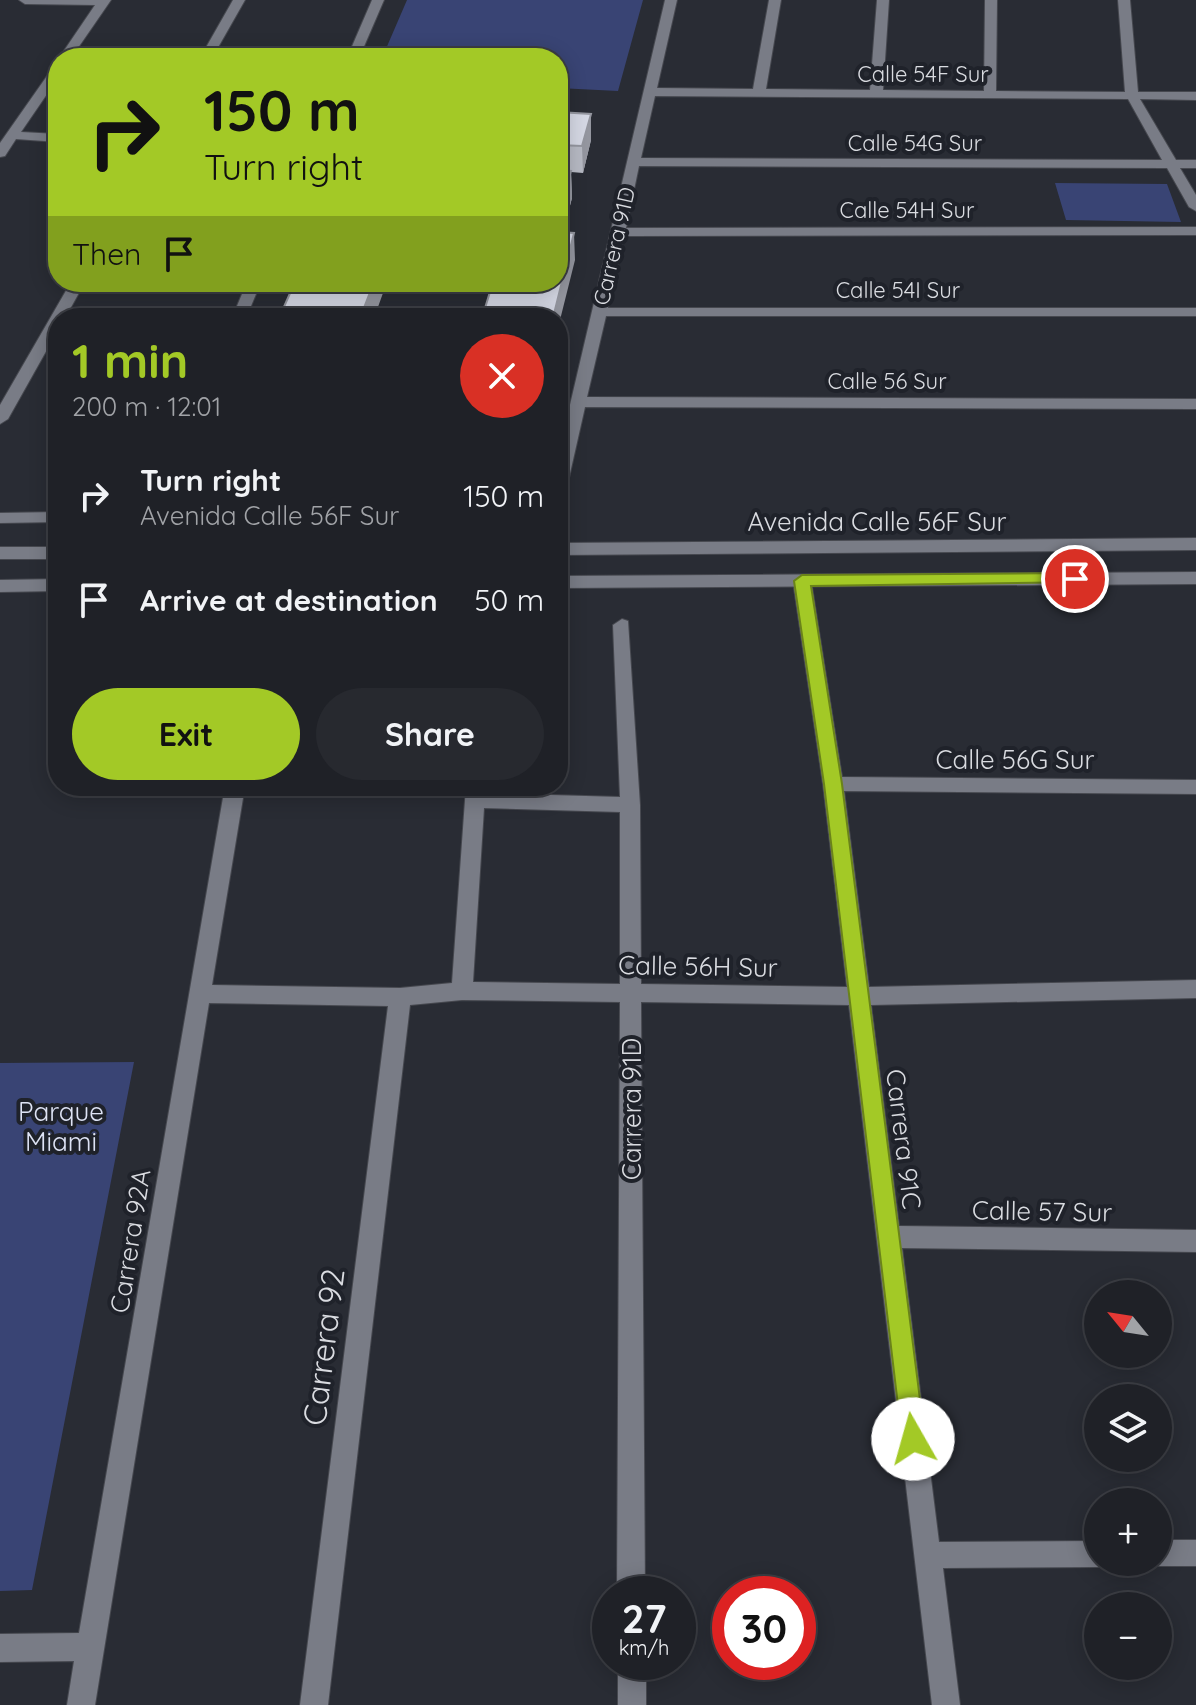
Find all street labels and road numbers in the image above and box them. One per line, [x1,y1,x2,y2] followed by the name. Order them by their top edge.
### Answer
[857,60,989,88] street label: Calle 54F Sur
[848,129,983,157] street label: Calle 54G Sur
[587,184,641,308] street label: Carrera 91D
[840,196,975,224] street label: Calle 54H Sur
[836,276,961,304] street label: Calle 54I Sur
[827,367,947,395] street label: Calle 56 Sur
[747,505,1007,538] street label: Avenida Calle 56F Sur
[936,743,1094,776] street label: Calle 56G Sur
[618,948,778,984] street label: Calle 56H Sur
[615,1038,648,1180] street label: Carrera 91D
[879,1067,929,1211] street label: Carrera 91C
[102,1167,158,1315] street label: Carrera 92A
[972,1193,1112,1229] street label: Calle 57 Sur
[294,1266,352,1428] street label: Carrera 92

